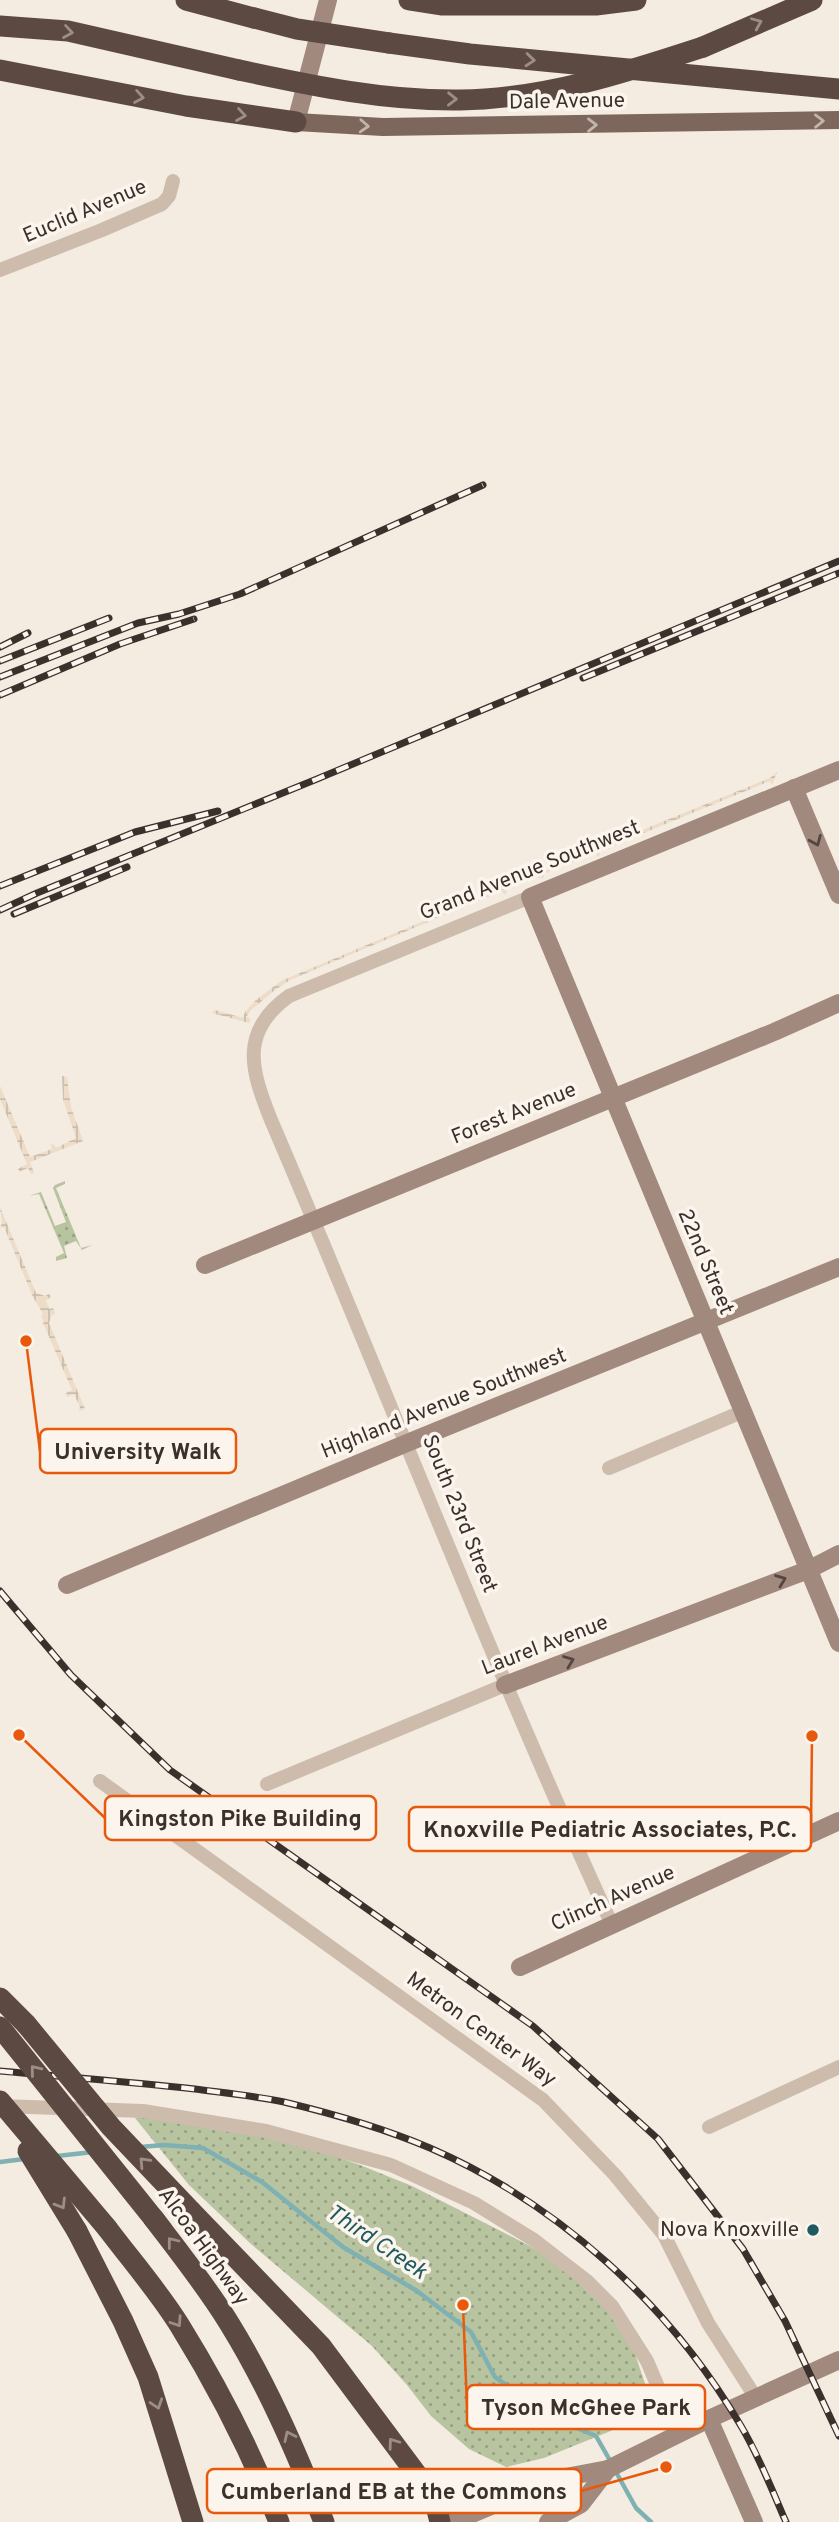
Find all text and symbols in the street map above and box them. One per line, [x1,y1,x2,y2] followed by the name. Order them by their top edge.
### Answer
[751,18,763,32] one-way arrow
[62,24,74,39] one-way arrow
[525,52,536,67] one-way arrow
[509,87,625,117] street label: Dale Avenue
[133,89,145,104] one-way arrow
[447,92,458,107] one-way arrow
[235,107,247,122] one-way arrow
[814,113,825,129] one-way arrow
[586,117,597,132] one-way arrow
[359,118,370,133] one-way arrow
[19,174,151,250] street label: Euclid Avenue
[416,814,644,928] street label: Grand Avenue Southwest
[808,835,822,847] one-way arrow
[448,1077,580,1151] street label: Forest Avenue
[671,1205,739,1319] street label: 22nd Street
[317,1342,571,1466] street label: Highland Avenue Southwest
[40,1429,236,1473] callout: University Walk
[415,1431,503,1597] street label: South 23rd Street
[54,1439,222,1468] text: University Walk
[775,1574,787,1588] one-way arrow
[478,1609,612,1683] street label: Laurel Avenue
[562,1656,574,1670] one-way arrow
[105,1796,376,1840] callout: Kingston Pike Building
[118,1806,362,1835] text: Kingston Pike Building
[409,1807,811,1851] callout: Knoxville Pediatric Associates, P.C.
[423,1817,797,1846] text: Knoxville Pediatric Associates, P.C.
[547,1860,679,1938] street label: Clinch Avenue
[401,1966,561,2094] street label: Metron Center Way
[30,2065,43,2077] one-way arrow
[140,2157,153,2170] one-way arrow
[151,2183,255,2311] street label: Alcoa Highway
[52,2197,65,2210] one-way arrow
[320,2199,432,2287] water label: Third Creek
[660,2217,799,2244] place label: Nova Knoxville
[805,2222,821,2238] marker: Nova Knoxville
[167,2237,180,2250] one-way arrow
[169,2314,181,2327] one-way arrow
[467,2385,705,2429] callout: Tyson McGhee Park
[481,2395,691,2424] text: Tyson McGhee Park
[149,2397,163,2409] one-way arrow
[283,2431,297,2444] one-way arrow
[389,2438,402,2451] one-way arrow
[207,2469,581,2513] callout: Cumberland EB at the Commons
[221,2479,567,2508] text: Cumberland EB at the Commons

